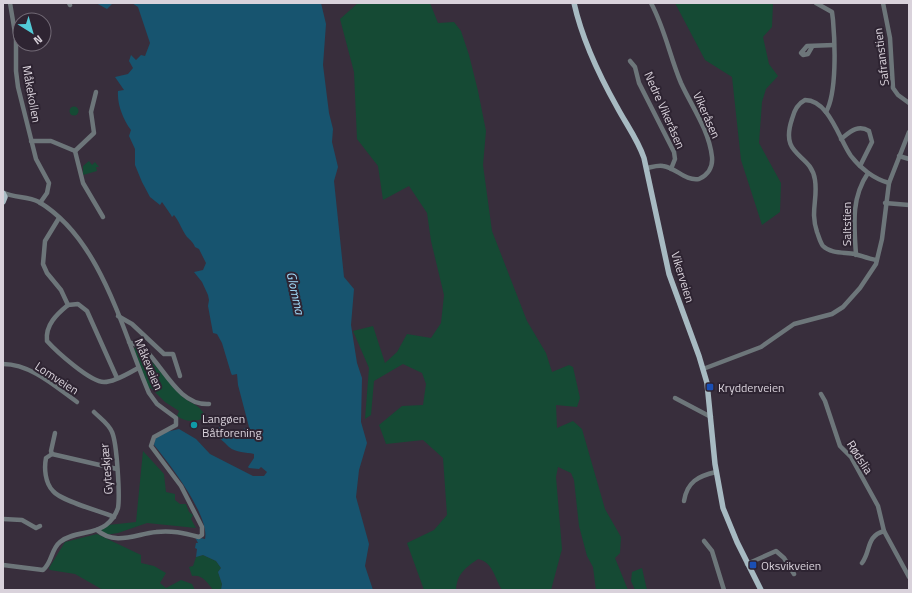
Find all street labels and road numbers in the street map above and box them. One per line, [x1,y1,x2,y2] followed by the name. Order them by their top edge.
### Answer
[868,27,894,87] street label: Safranstien
[18,64,46,124] street label: Måkekollen
[639,68,691,152] street label: Nedre Vikeråsen
[688,89,726,141] street label: Vikeråsen
[837,202,856,246] street label: Saltstien
[666,249,700,305] street label: Vikerveien
[130,335,168,393] street label: Måkeveien
[31,357,83,399] street label: Lomveien
[842,436,878,478] street label: Rødslia
[94,443,118,495] street label: Gyteskjær

